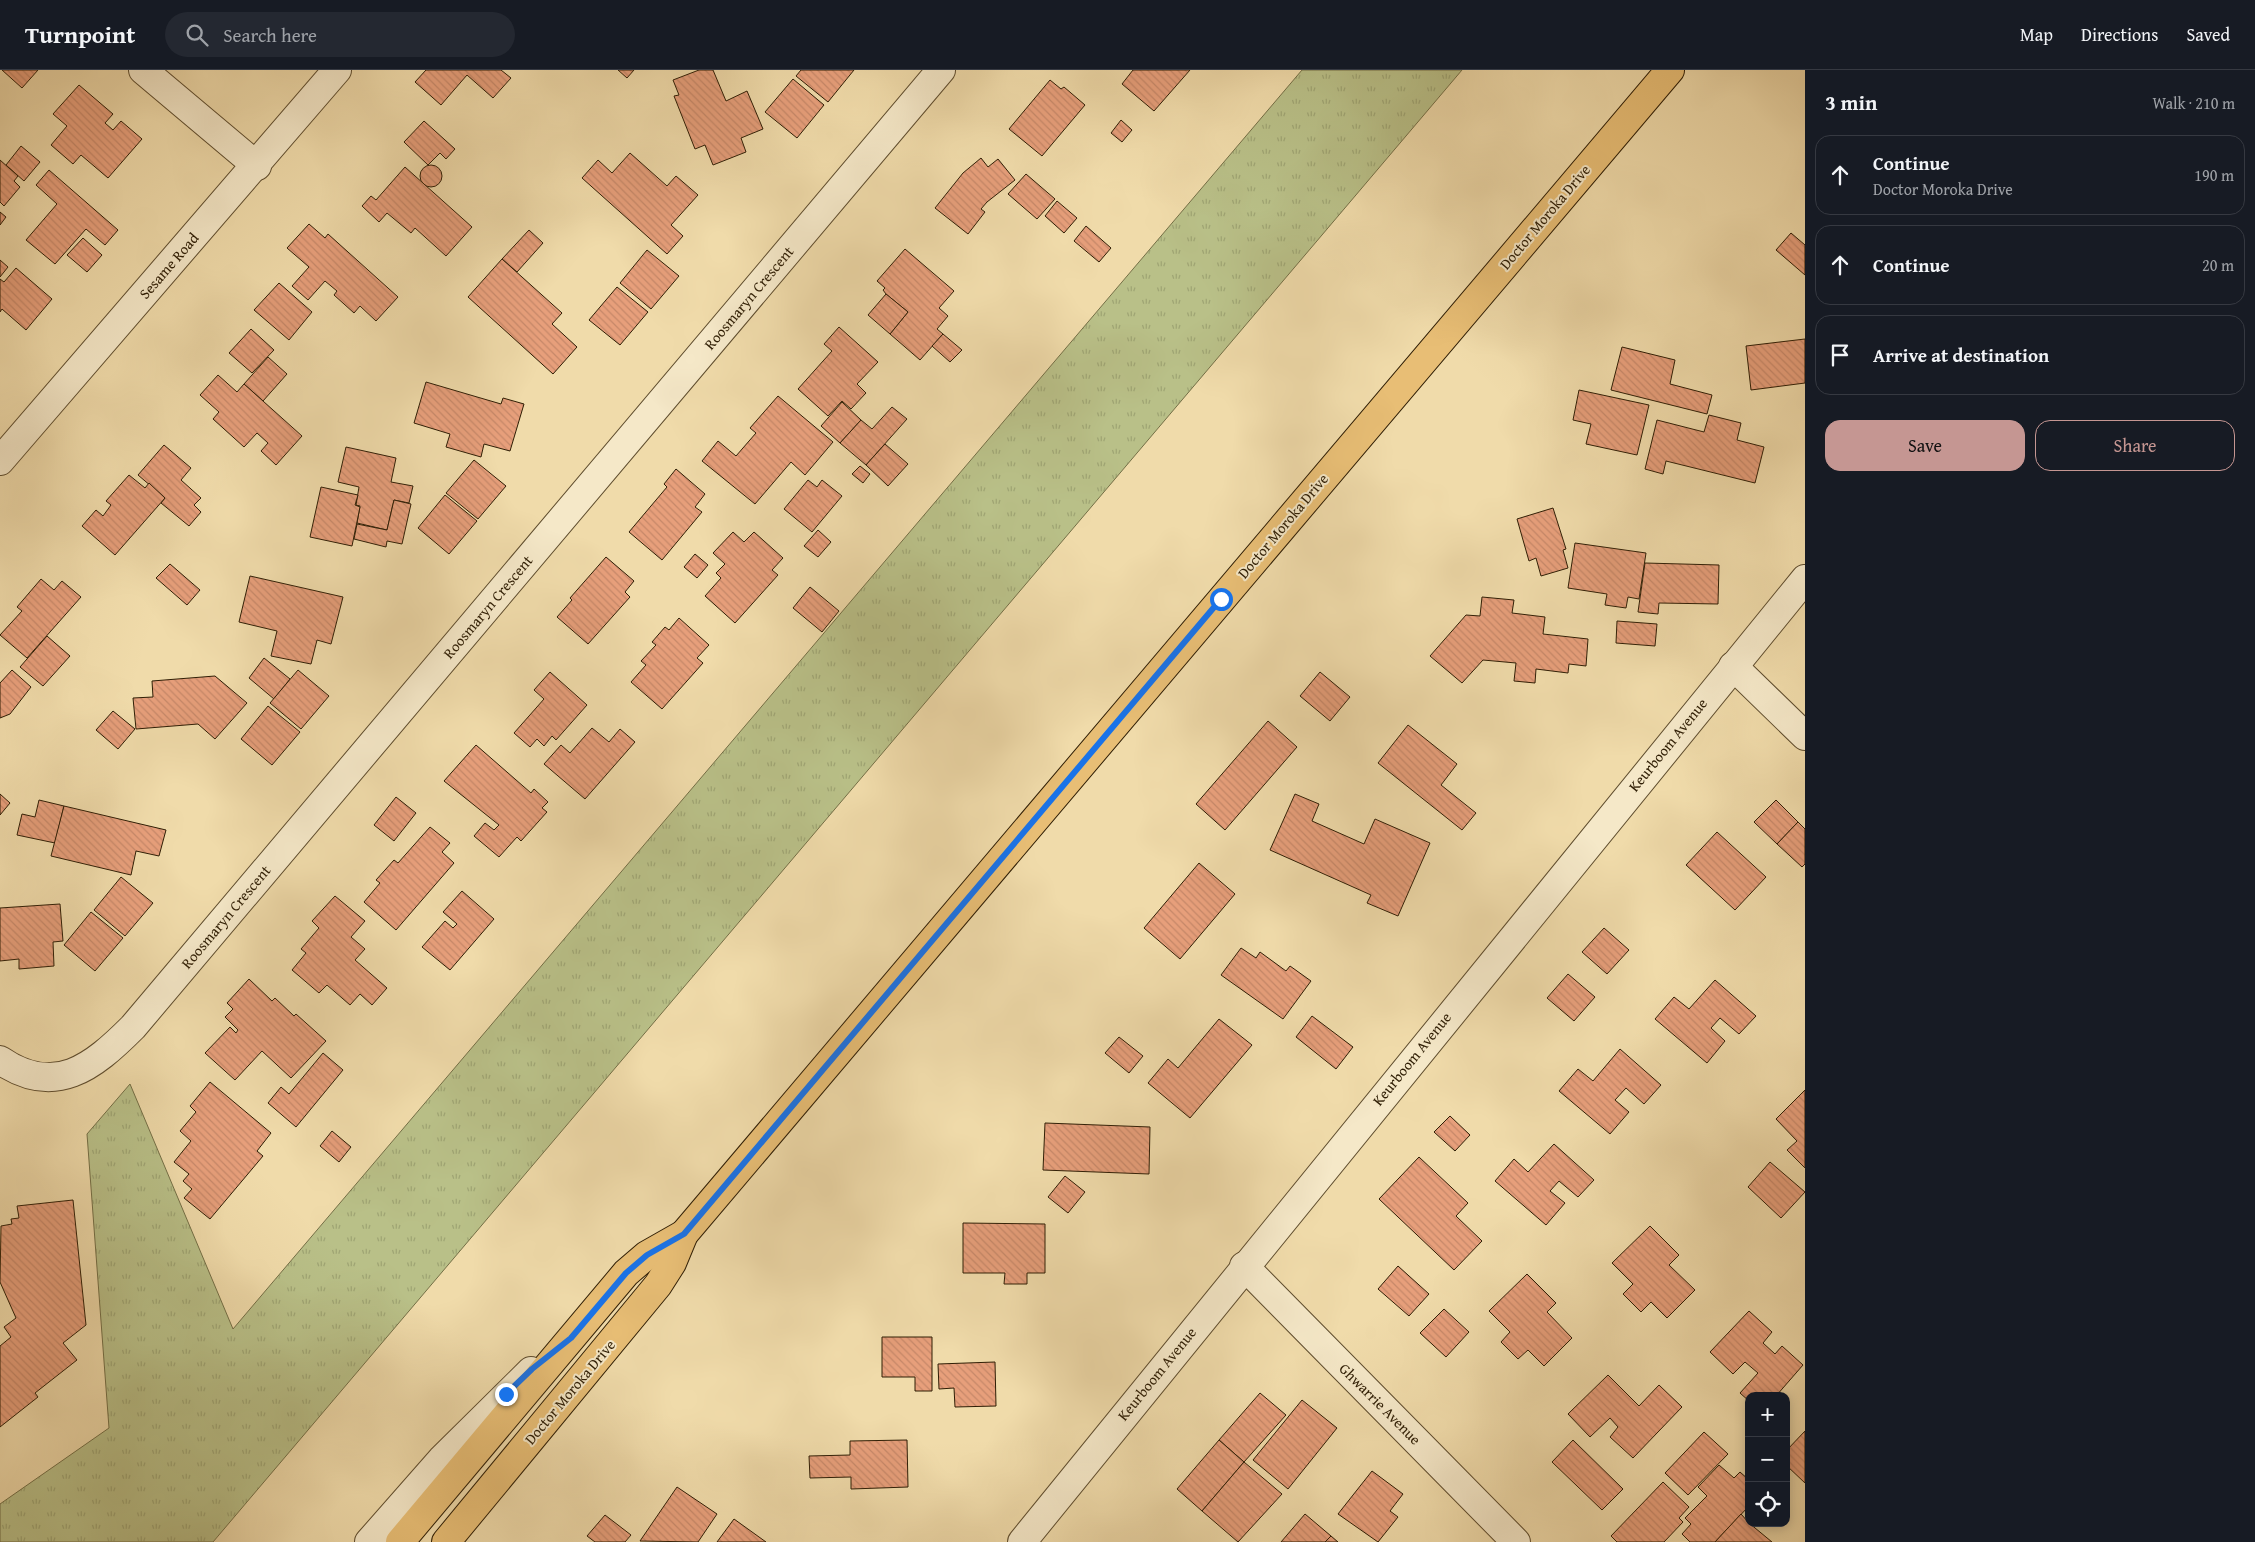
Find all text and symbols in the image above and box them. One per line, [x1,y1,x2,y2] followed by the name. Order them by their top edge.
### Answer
[165,12,515,57] search box
[25,17,135,52] text: Turnpoint
[183,21,211,49] icon: search
[223,21,317,49] text: Search here
[2020,21,2053,48] text: Map
[2081,21,2158,48] text: Directions
[2186,21,2230,48] text: Saved
[1825,87,1877,118] text: 3 min
[2152,91,2235,115] text: Walk · 210 m
[1873,149,1950,177] text: Continue
[1494,160,1595,274] street label: Doctor Moroka Drive
[1826,161,1854,189] icon: ahead
[2194,163,2234,187] text: 190 m
[1873,177,2013,201] text: Doctor Moroka Drive
[134,228,203,303] street label: Sesame Road
[699,241,799,354] street label: Roosmaryn Crescent
[1826,251,1854,279] icon: ahead
[1873,251,1950,279] text: Continue
[2202,253,2234,277] text: 20 m
[1826,341,1854,369] icon: arrive
[1873,341,2049,369] text: Arrive at destination
[1825,420,2025,471] button: Save
[2035,420,2235,471] button: Share
[1232,469,1333,583] street label: Doctor Moroka Drive
[438,550,538,663] street label: Roosmaryn Crescent
[1210,588,1233,611] route start
[1623,693,1712,796] street label: Keurboom Avenue
[176,860,276,973] street label: Roosmaryn Crescent
[1367,1007,1456,1110] street label: Keurboom Avenue
[1112,1322,1201,1425] street label: Keurboom Avenue
[519,1335,620,1449] street label: Doctor Moroka Drive
[1335,1358,1426,1449] street label: Ghwarrie Avenue
[495,1383,518,1406] route end
[1745,1392,1790,1527] map controls
[1745,1392,1790,1437] button: +
[1745,1437,1790,1482] button: −
[1745,1482,1790,1527] button: locate

